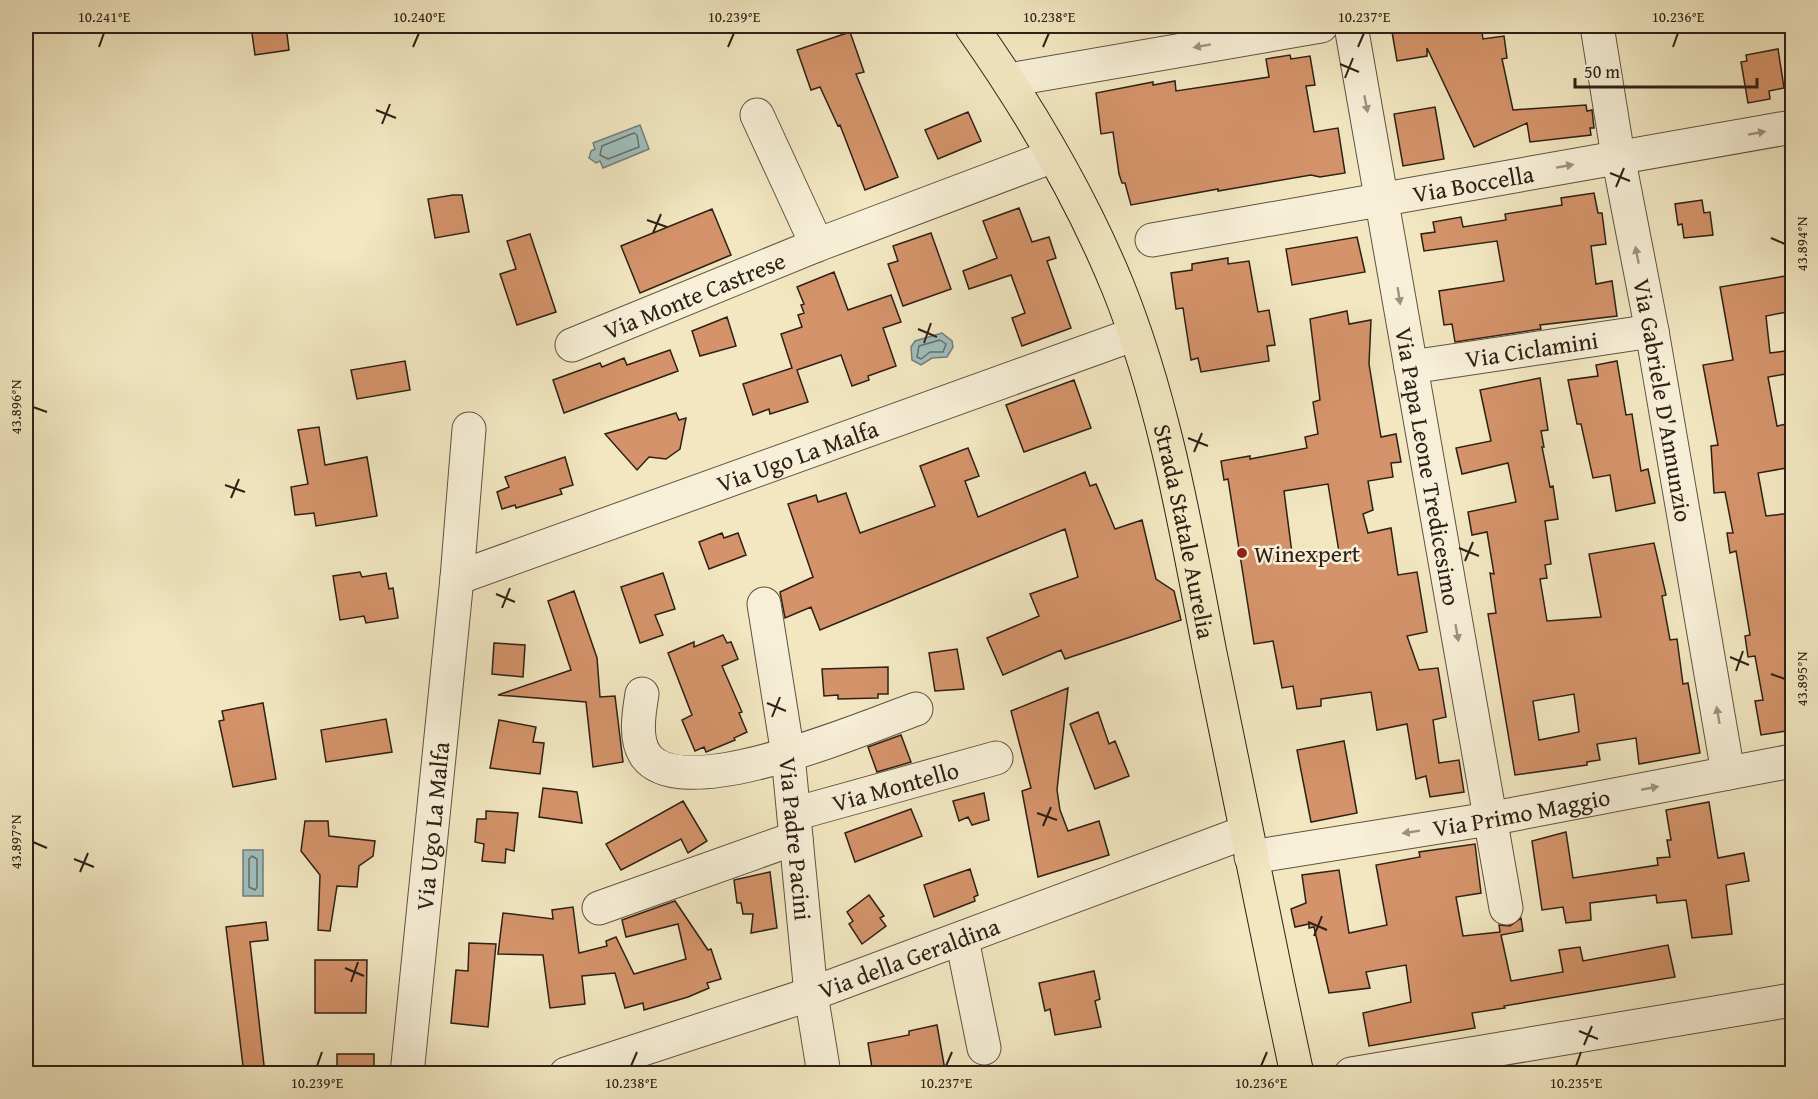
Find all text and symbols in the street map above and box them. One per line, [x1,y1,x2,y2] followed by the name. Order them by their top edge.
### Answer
[78,6,131,27] text: 10.241°E
[393,6,446,27] text: 10.240°E
[708,6,761,27] text: 10.239°E
[1023,6,1076,27] text: 10.238°E
[1338,6,1391,27] text: 10.237°E
[1652,6,1705,27] text: 10.236°E
[1192,42,1211,51] one-way arrow
[1575,51,1756,89] scale bar
[1584,58,1620,85] text: 50 m
[1362,94,1371,113] one-way arrow
[1748,128,1767,137] one-way arrow
[1410,155,1537,211] street label: Via Boccella
[1556,161,1575,170] one-way arrow
[1791,216,1812,271] text: 43.894°N
[598,242,790,348] street label: Via Monte Castrese
[1632,245,1641,264] one-way arrow
[1625,275,1702,524] street label: Via Gabriele D'Annunzio
[1395,286,1404,305] one-way arrow
[1463,322,1601,376] street label: Via Ciclamini
[1387,324,1470,608] street label: Via Papa Leone Tredicesimo
[5,379,26,434] text: 43.896°N
[711,410,883,501] street label: Via Ugo La Malfa
[1145,420,1224,642] street label: Strada Statale Aurelia
[1254,536,1361,571] place label: Winexpert
[1235,546,1249,560] marker: Winexpert
[1453,623,1462,642] one-way arrow
[1791,651,1812,706] text: 43.895°N
[1713,706,1722,725] one-way arrow
[406,739,458,912] street label: Via Ugo La Malfa
[828,752,963,820] street label: Via Montello
[771,755,821,922] street label: Via Padre Pacini
[1430,779,1613,845] street label: Via Primo Maggio
[1641,783,1660,792] one-way arrow
[5,814,26,869] text: 43.897°N
[1401,827,1420,836] one-way arrow
[813,908,1005,1007] street label: Via della Geraldina
[291,1072,344,1093] text: 10.239°E
[605,1072,658,1093] text: 10.238°E
[920,1072,973,1093] text: 10.237°E
[1235,1072,1288,1093] text: 10.236°E
[1550,1072,1603,1093] text: 10.235°E

